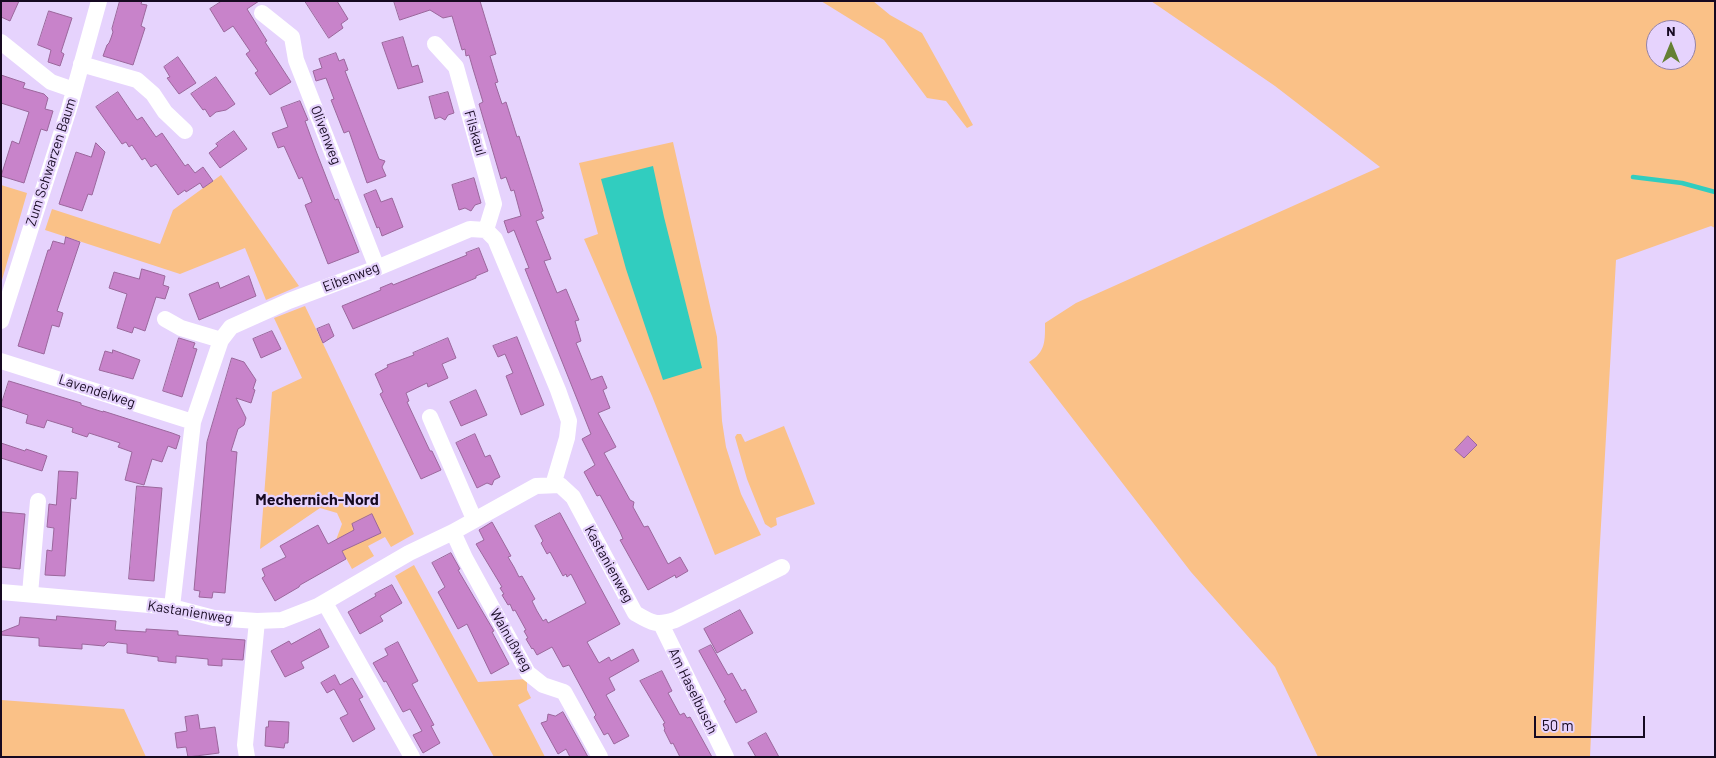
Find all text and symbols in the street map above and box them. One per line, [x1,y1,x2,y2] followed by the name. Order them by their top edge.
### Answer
[1646,20,1696,70] north arrow
[1666,22,1676,39] text: N
[22,96,80,228] street label: Zum Schwarzen Baum
[307,103,345,167] street label: Olivenweg
[461,108,489,158] street label: Filskaul
[320,259,382,295] street label: Eibenweg
[57,371,137,411] street label: Lavendelweg
[255,490,379,510] district label: Mechernich-Nord
[581,523,637,605] street label: Kastanienweg
[146,597,234,627] street label: Kastanienweg
[486,606,536,674] street label: Walnußweg
[665,645,721,737] street label: Am Haselbusch
[1536,706,1647,738] scale bar
[1542,716,1574,734] text: 50 m

